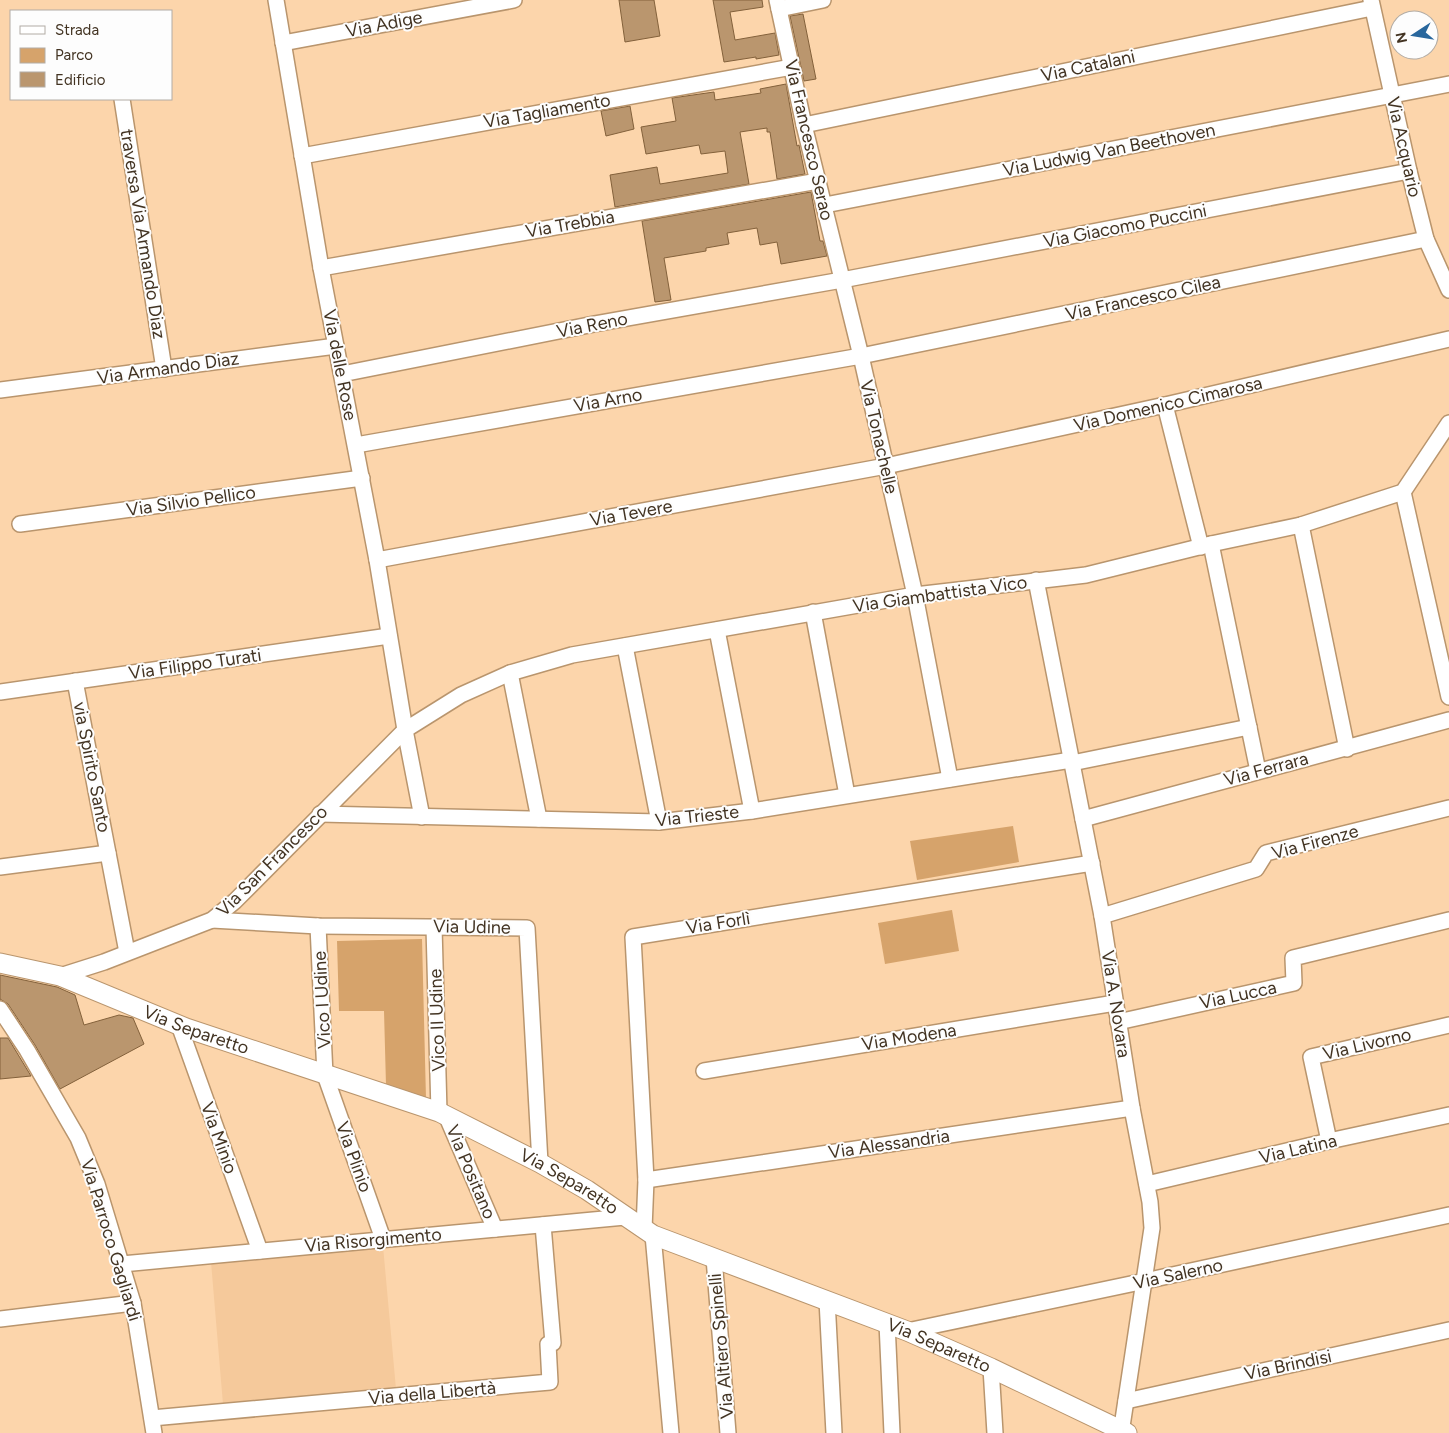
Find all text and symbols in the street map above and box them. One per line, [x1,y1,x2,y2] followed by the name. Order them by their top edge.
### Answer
[344,6,424,42] street label: Via Adige
[10,10,172,100] legend
[1389,10,1439,60] north arrow
[55,21,99,39] text: Strada
[1392,31,1411,45] text: N
[1039,45,1137,87] street label: Via Catalani
[55,46,93,64] text: Parco
[780,57,838,223] street label: Via Francesco Serao
[55,71,106,89] text: Edificio
[482,89,612,133] street label: Via Tagliamento
[1382,95,1426,199] street label: Via Acquario
[1001,119,1217,181] street label: Via Ludwig Van Beethoven
[116,128,170,341] street label: traversa Via Armando Diaz
[1041,199,1209,253] street label: Via Giacomo Puccini
[524,205,616,243] street label: Via Trebbia
[1063,271,1223,325] street label: Via Francesco Cilea
[555,307,629,343] street label: Via Reno
[318,308,362,423] street label: Via delle Rose
[96,347,241,389] street label: Via Armando Diaz
[1072,372,1264,436] street label: Via Domenico Cimarosa
[855,378,903,496] street label: Via Tonachelle
[572,383,644,417] street label: Via Arno
[125,481,257,521] street label: Via Silvio Pellico
[588,495,674,531] street label: Via Tevere
[851,571,1029,617] street label: Via Giambattista Vico
[127,644,263,684] street label: Via Filippo Turati
[69,700,115,834] street label: via Spirito Santo
[1221,747,1311,791] street label: Via Ferrara
[212,801,332,921] street label: Via San Francesco
[654,801,740,831] street label: Via Trieste
[1269,820,1361,864] street label: Via Firenze
[684,907,752,939] street label: Via Forlì
[433,915,511,939] street label: Via Udine
[1097,949,1135,1059] street label: Via A. Novara
[308,950,336,1049] street label: Vico I Udine
[424,968,450,1072] street label: Vico II Udine
[1197,976,1279,1014] street label: Via Lucca
[140,1001,252,1059] street label: Via Separetto
[860,1019,958,1055] street label: Via Modena
[1321,1023,1413,1065] street label: Via Livorno
[196,1099,242,1177] street label: Via Minio
[331,1119,377,1195] street label: Via Plinio
[441,1122,501,1222] street label: Via Positano
[827,1125,951,1163] street label: Via Alessandria
[1257,1129,1339,1169] street label: Via Latina
[516,1144,623,1219] street label: Via Separetto
[76,1156,146,1324] street label: Via Parroco Gagliardi
[303,1223,443,1257] street label: Via Risorgimento
[1131,1254,1225,1294] street label: Via Salerno
[704,1272,738,1420] street label: Via Altiero Spinelli
[884,1313,994,1378] street label: Via Separetto
[1242,1345,1334,1385] street label: Via Brindisi
[367,1376,497,1410] street label: Via della Libertà

